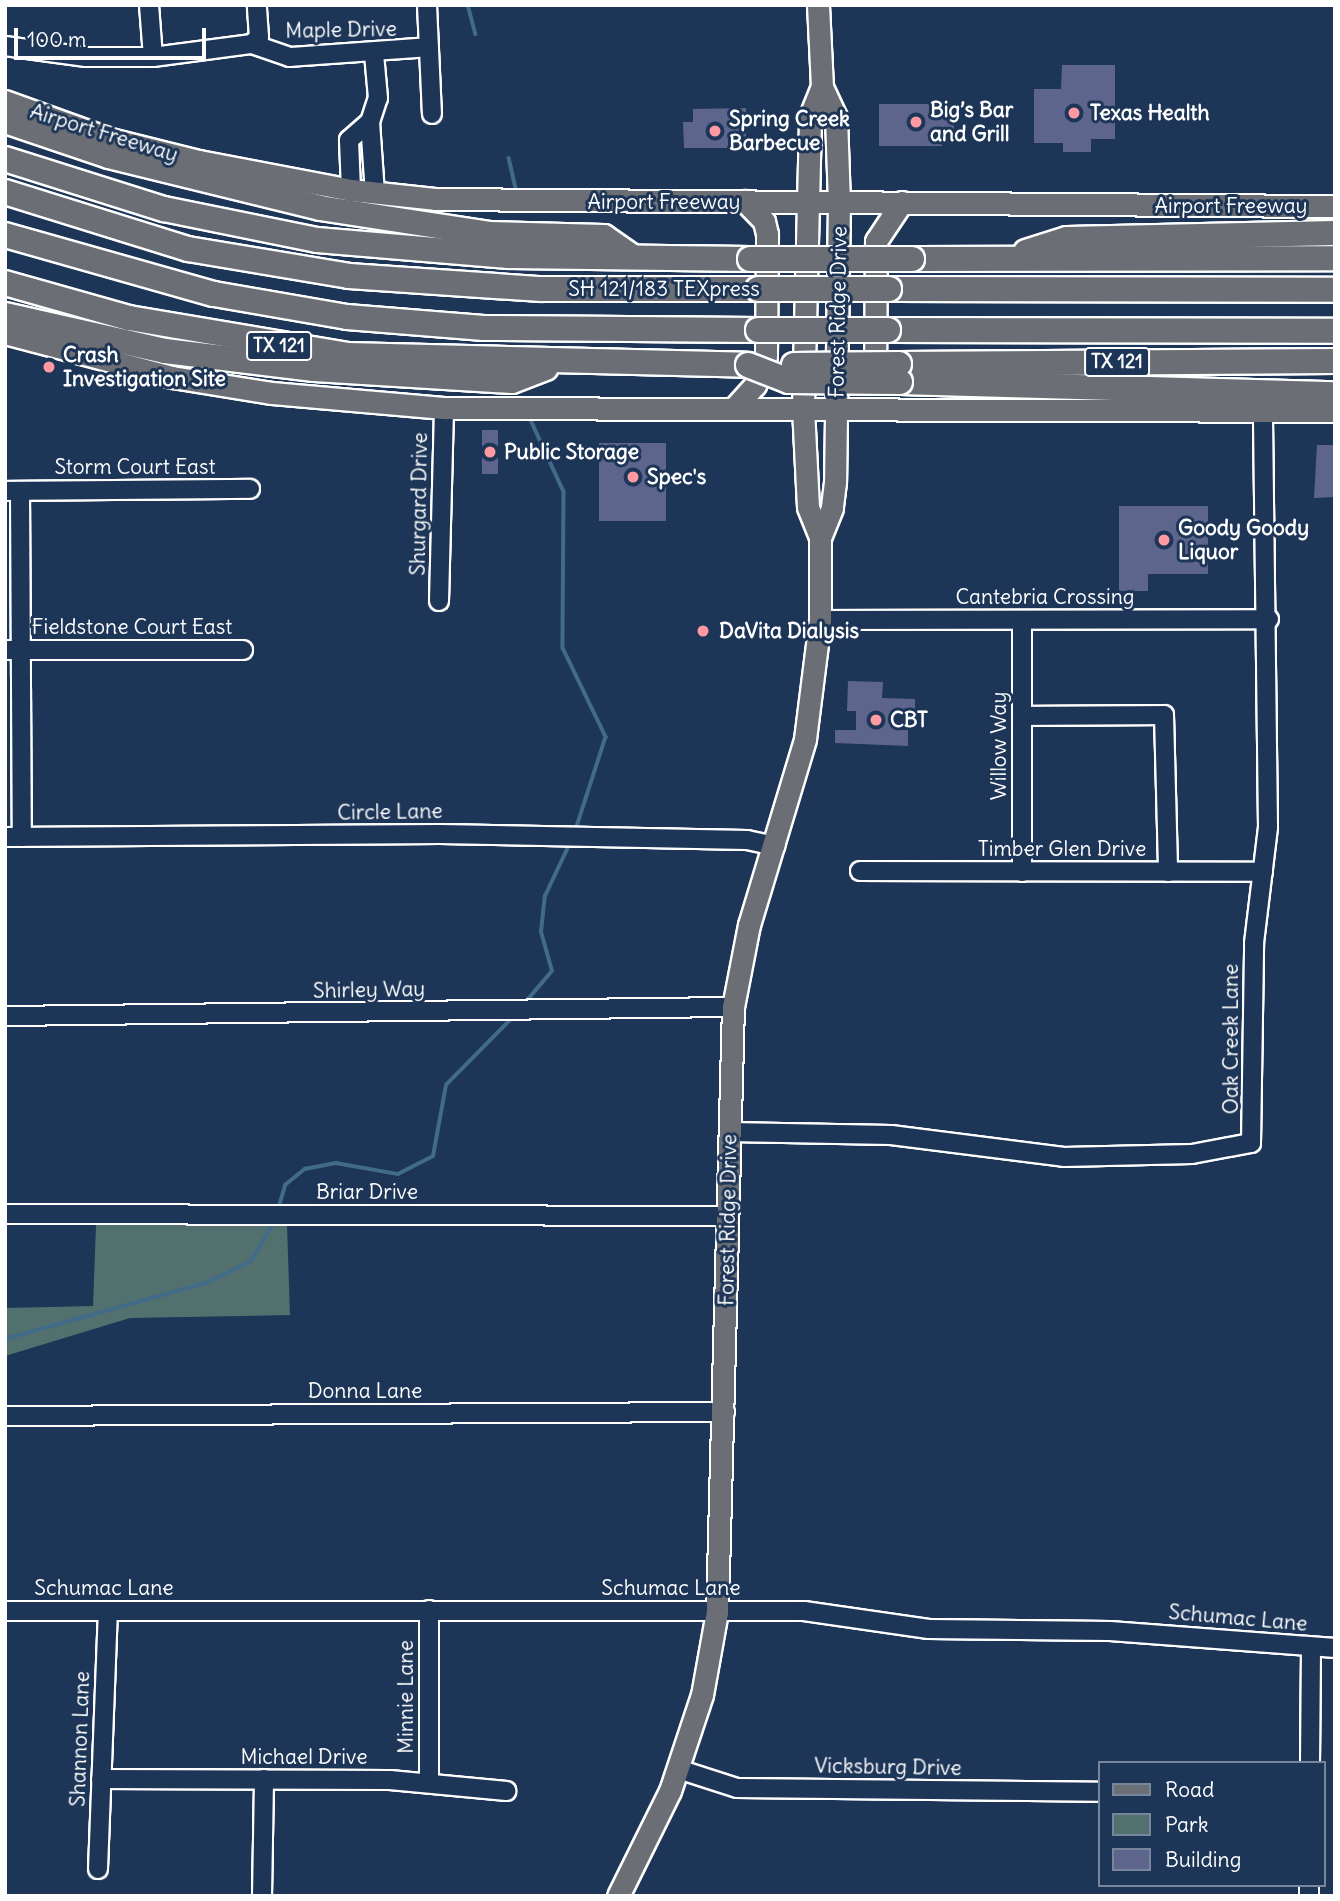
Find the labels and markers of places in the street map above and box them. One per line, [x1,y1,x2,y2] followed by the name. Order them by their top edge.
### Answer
[930,97,1013,147] place label: Big’s Bar and Grill
[1090,100,1210,126] place label: Texas Health
[1064,103,1084,123] marker: Texas Health
[729,106,850,156] place label: Spring Creek Barbecue
[908,114,924,130] marker: Big’s Bar and Grill
[707,123,723,139] marker: Spring Creek Barbecue
[63,342,226,392] place label: Crash Investigation Site
[41,359,57,375] marker: Crash Investigation Site
[504,439,639,465] place label: Public Storage
[482,444,498,460] marker: Public Storage
[647,464,706,490] place label: Spec's
[625,469,641,485] marker: Spec's
[1178,515,1309,565] place label: Goody Goody Liquor
[1156,532,1172,548] marker: Goody Goody Liquor
[719,618,859,644] place label: DaVita Dialysis
[693,621,713,641] marker: DaVita Dialysis
[890,707,928,733] place label: CBT
[868,712,884,728] marker: CBT

